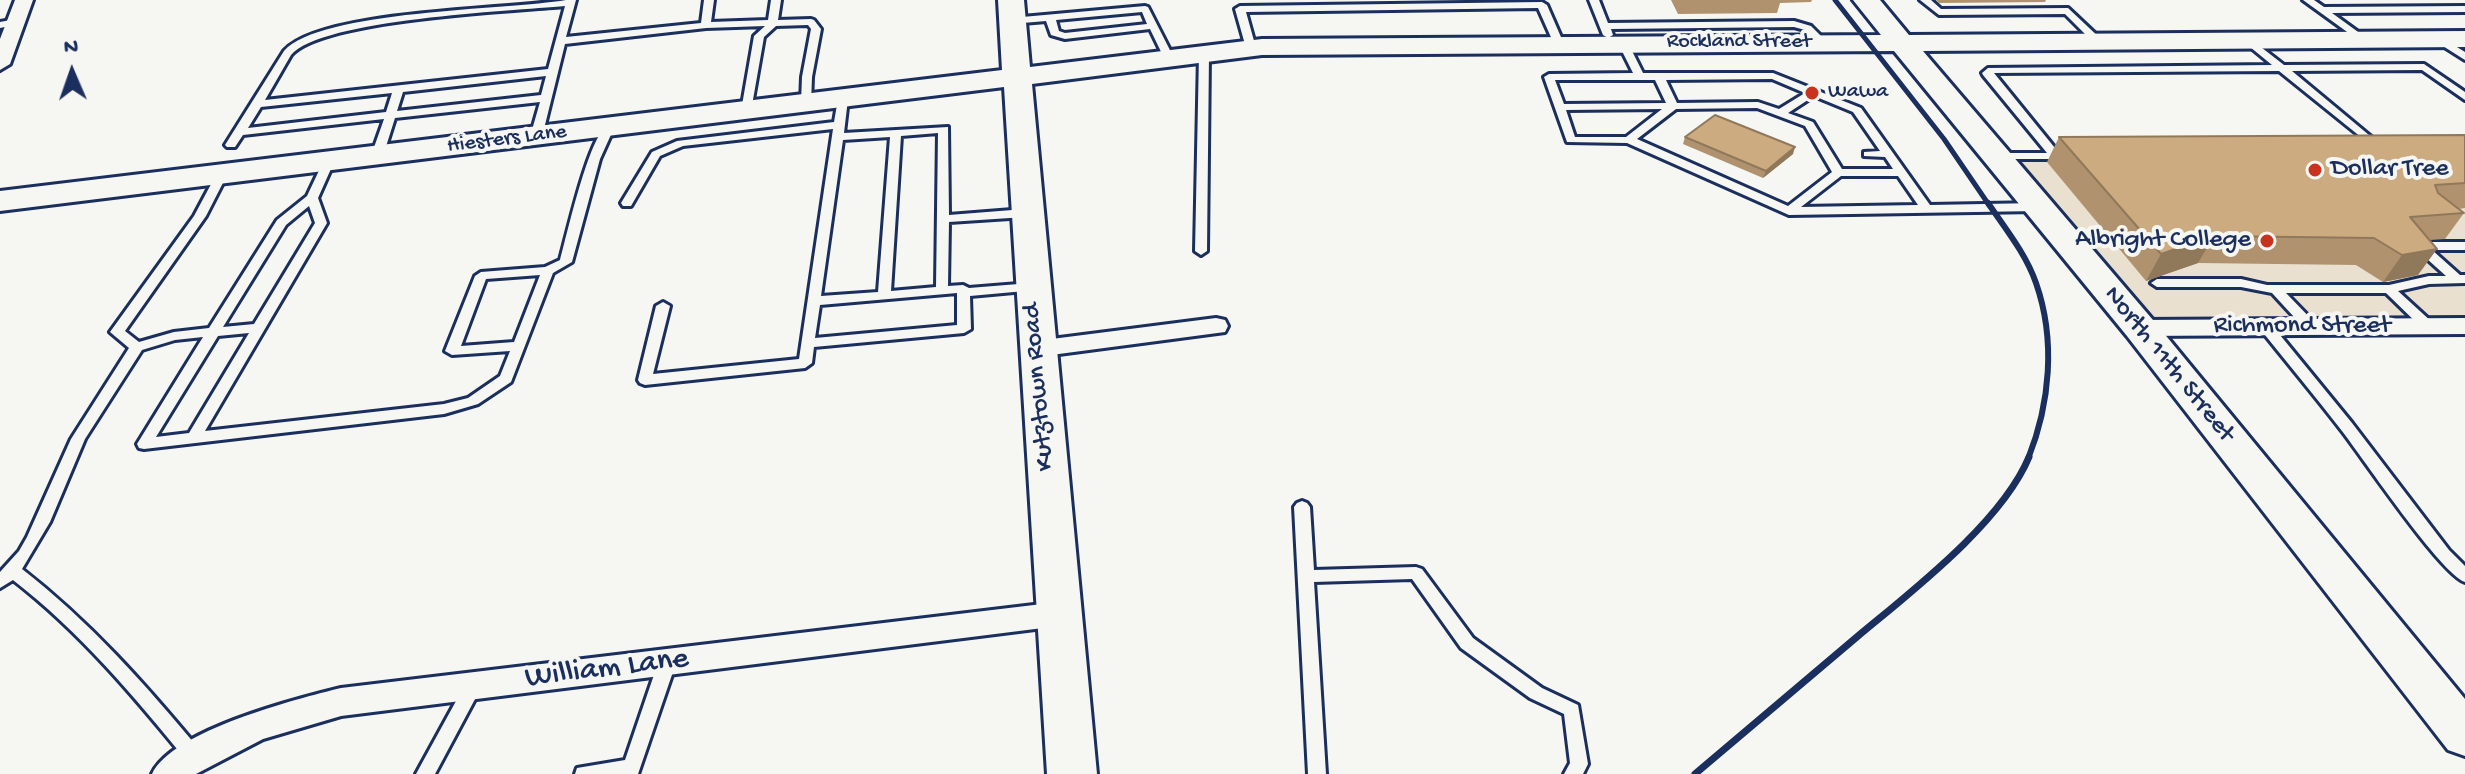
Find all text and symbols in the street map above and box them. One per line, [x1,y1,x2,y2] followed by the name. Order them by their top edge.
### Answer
[1667,30,1811,56] street label: Rockland Street
[32,32,112,112] north arrow
[64,35,79,61] text: N
[1828,80,1888,106] place label: Wawa
[1803,84,1821,102] marker: Wawa
[446,120,568,160] street label: Hiesters Lane
[2331,154,2449,186] place label: Dollar Tree
[2306,161,2324,179] marker: Dollar Tree
[2075,225,2251,257] place label: Albright College
[2258,232,2276,250] marker: Albright College
[2096,281,2240,449] street label: North 11th Street
[1017,302,1063,472] street label: Kutztown Road
[2213,311,2391,343] street label: Richmond Street
[523,641,691,699] street label: William Lane

